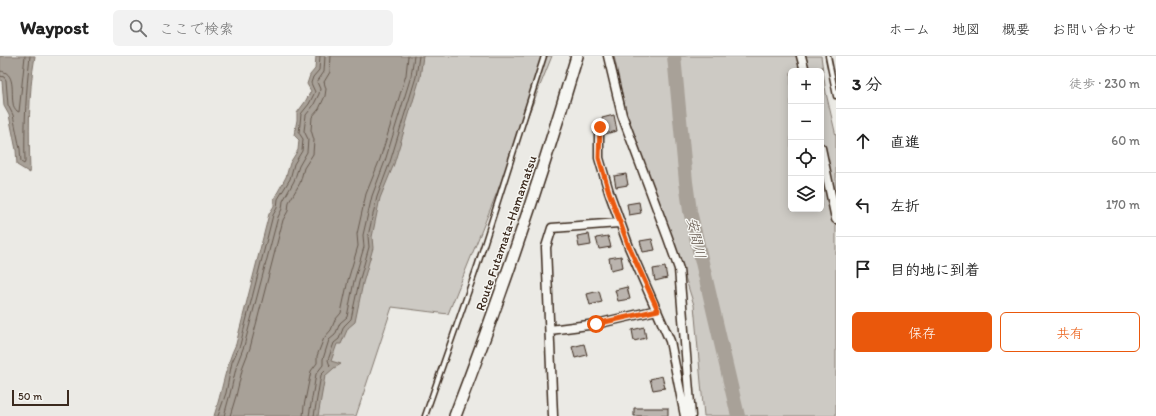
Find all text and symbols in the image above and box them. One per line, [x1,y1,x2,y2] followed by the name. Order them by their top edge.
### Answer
[113,10,393,46] search box
[20,16,89,39] text: Waypost
[127,17,149,39] icon: search
[159,20,234,38] text: ここで検索
[889,21,930,38] text: ホーム
[952,21,980,38] text: 地図
[1002,21,1030,38] text: 概要
[1052,21,1136,38] text: お問い合わせ
[788,68,824,212] map controls
[788,68,824,104] button: +
[852,74,882,94] text: 3 分
[1069,76,1140,91] text: 徒歩 · 230 m
[788,104,824,140] button: −
[591,118,609,136] route end
[852,130,874,152] icon: ahead
[890,133,920,151] text: 直進
[1111,133,1140,148] text: 60 m
[788,140,824,176] button: locate
[472,153,540,313] street label: Route Futamata-Hamamatsu
[788,176,824,212] button: layers
[852,194,874,216] icon: left
[890,197,920,215] text: 左折
[1106,197,1140,212] text: 170 m
[683,216,709,260] water label: 安間川
[852,258,874,280] icon: arrive
[890,261,980,279] text: 目的地に到着
[852,312,992,352] button: 保存
[1000,312,1140,352] button: 共有
[587,315,605,333] route start
[12,388,69,407] scale bar
[18,390,42,403] text: 50 m

